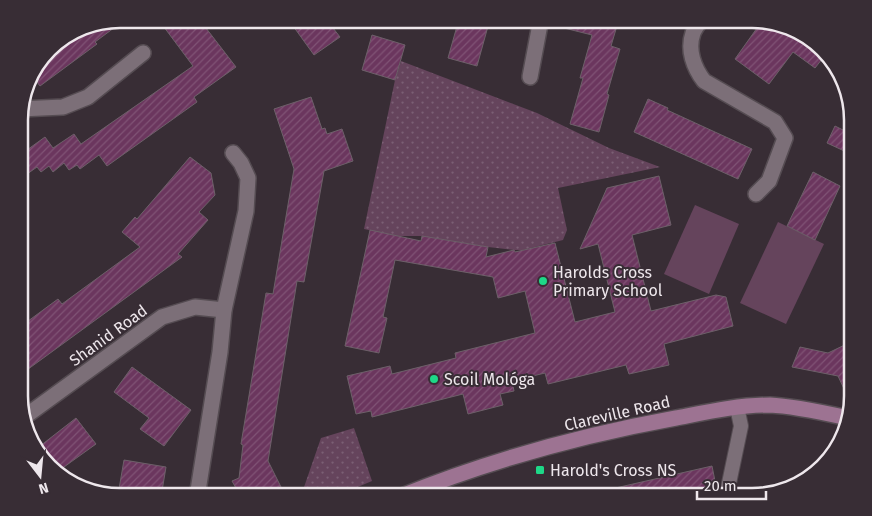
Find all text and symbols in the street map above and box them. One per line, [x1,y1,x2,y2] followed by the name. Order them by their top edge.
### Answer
[553,263,663,300] place label: Harolds Cross Primary School
[537,275,549,287] marker: Harolds Cross Primary School
[66,301,151,370] street label: Shanid Road
[444,370,535,389] place label: Scoil Mológa
[428,373,440,385] marker: Scoil Mológa
[562,392,672,435] street label: Clareville Road
[15,451,65,501] north arrow
[550,461,677,480] place label: Harold's Cross NS
[534,464,546,476] marker: Harold's Cross NS
[697,468,766,500] scale bar
[704,477,737,495] text: 20 m
[37,479,50,497] text: N

